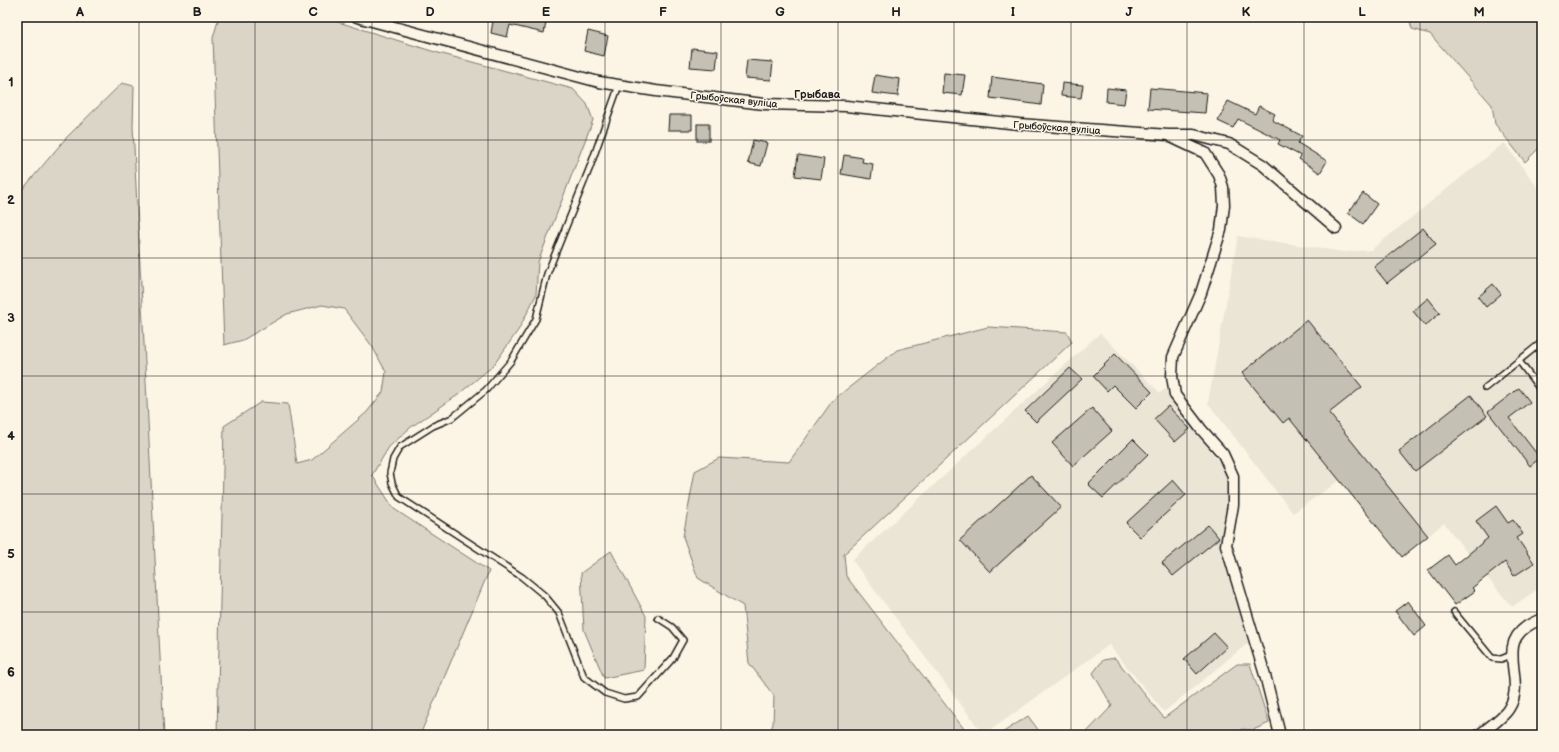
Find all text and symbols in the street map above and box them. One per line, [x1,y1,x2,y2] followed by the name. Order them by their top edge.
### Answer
[75,4,84,20] text: A
[192,4,202,20] text: B
[308,4,318,20] text: C
[425,4,435,20] text: D
[542,4,551,20] text: E
[659,4,667,20] text: F
[775,4,785,20] text: G
[891,4,901,20] text: H
[1011,4,1015,20] text: I
[1125,4,1133,20] text: J
[1242,4,1251,20] text: K
[1358,4,1366,20] text: L
[1473,4,1485,20] text: M
[8,74,14,90] text: 1
[794,88,841,101] district label: Грыбава
[690,89,778,111] street label: Грыбоўская вуліца
[1013,119,1101,137] street label: Грыбоўская вуліца
[7,192,15,208] text: 2
[7,310,15,326] text: 3
[7,428,15,444] text: 4
[7,546,15,562] text: 5
[7,664,15,680] text: 6

